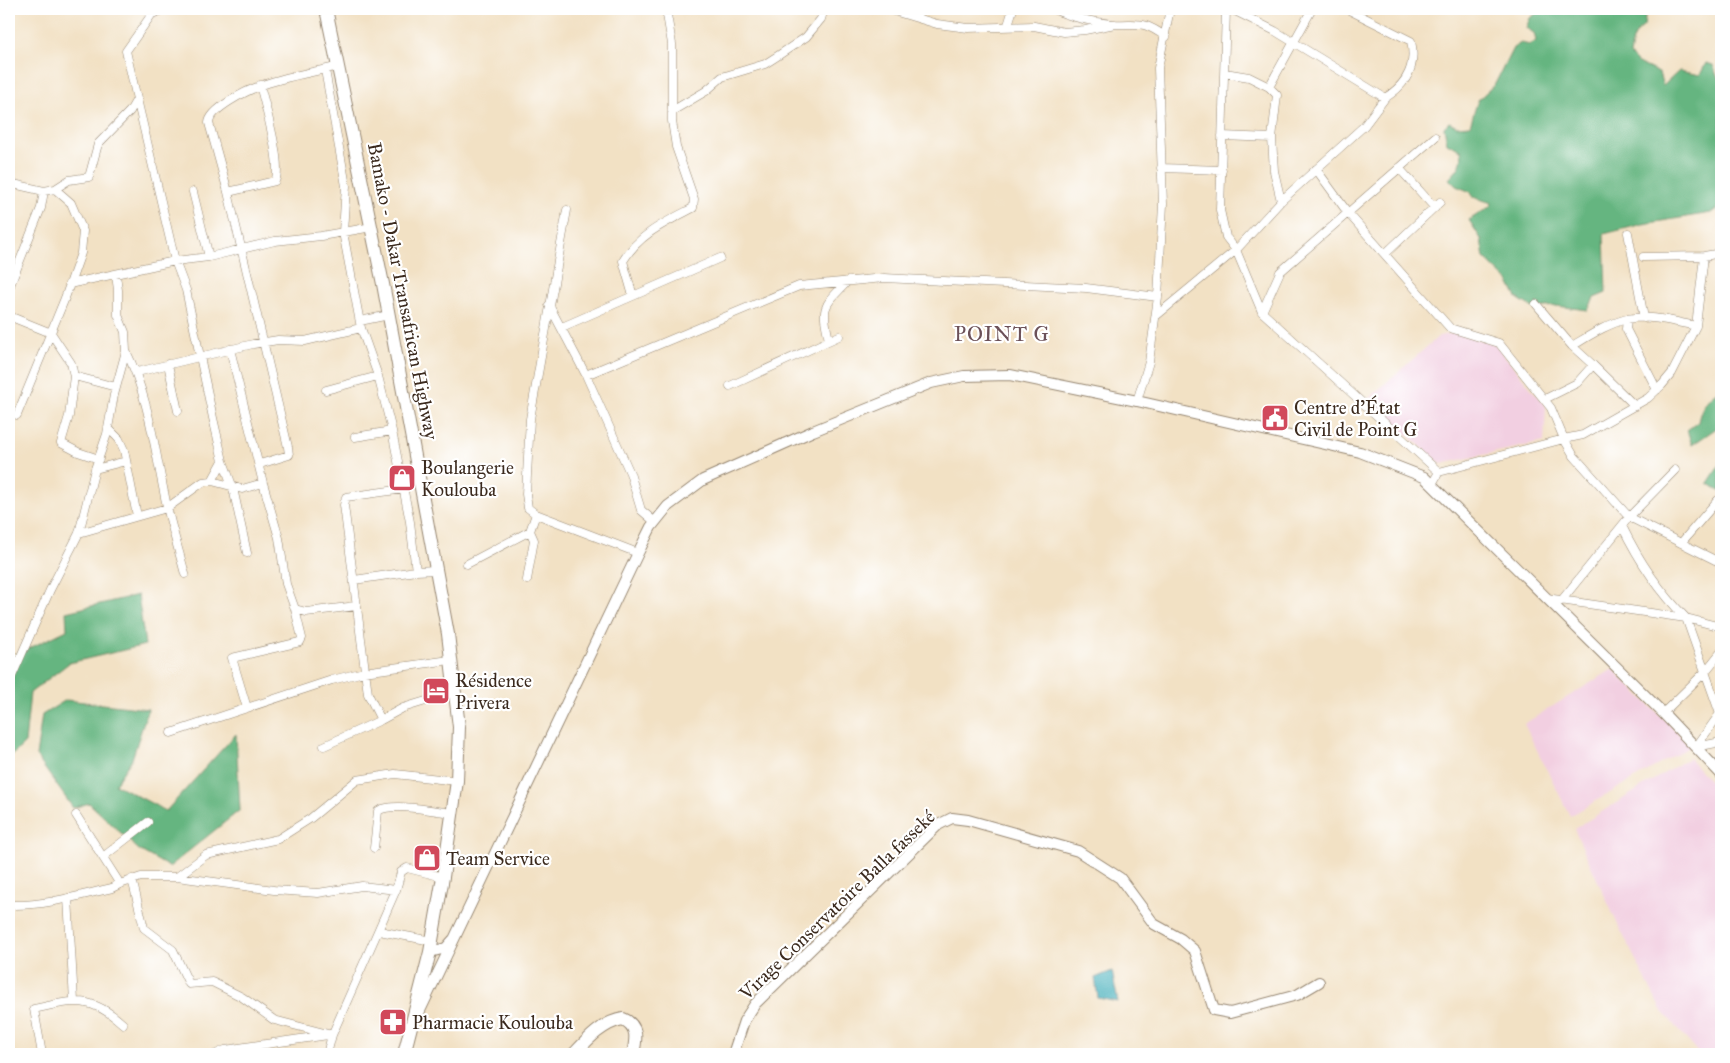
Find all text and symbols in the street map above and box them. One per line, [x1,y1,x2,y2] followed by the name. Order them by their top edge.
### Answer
[362,141,443,443] street label: Bamako - Dakar Transafrican Highway
[954,321,1050,347] district label: POINT G
[1294,395,1418,441] place label: Centre d'État Civil de Point G
[1260,403,1290,433] public building icon: Centre d'État Civil de Point G
[421,456,514,501] place label: Boulangerie Koulouba
[387,463,417,493] shop icon: Boulangerie Koulouba
[455,669,532,714] place label: Résidence Privera
[421,676,451,706] hotel icon: Résidence Privera
[734,805,940,1006] street label: Virage Conservatoire Balla fasseké
[412,843,442,873] shop icon: Team Service
[446,847,550,870] place label: Team Service
[378,1007,408,1037] pharmacy icon: Pharmacie Koulouba
[412,1011,574,1034] place label: Pharmacie Koulouba

